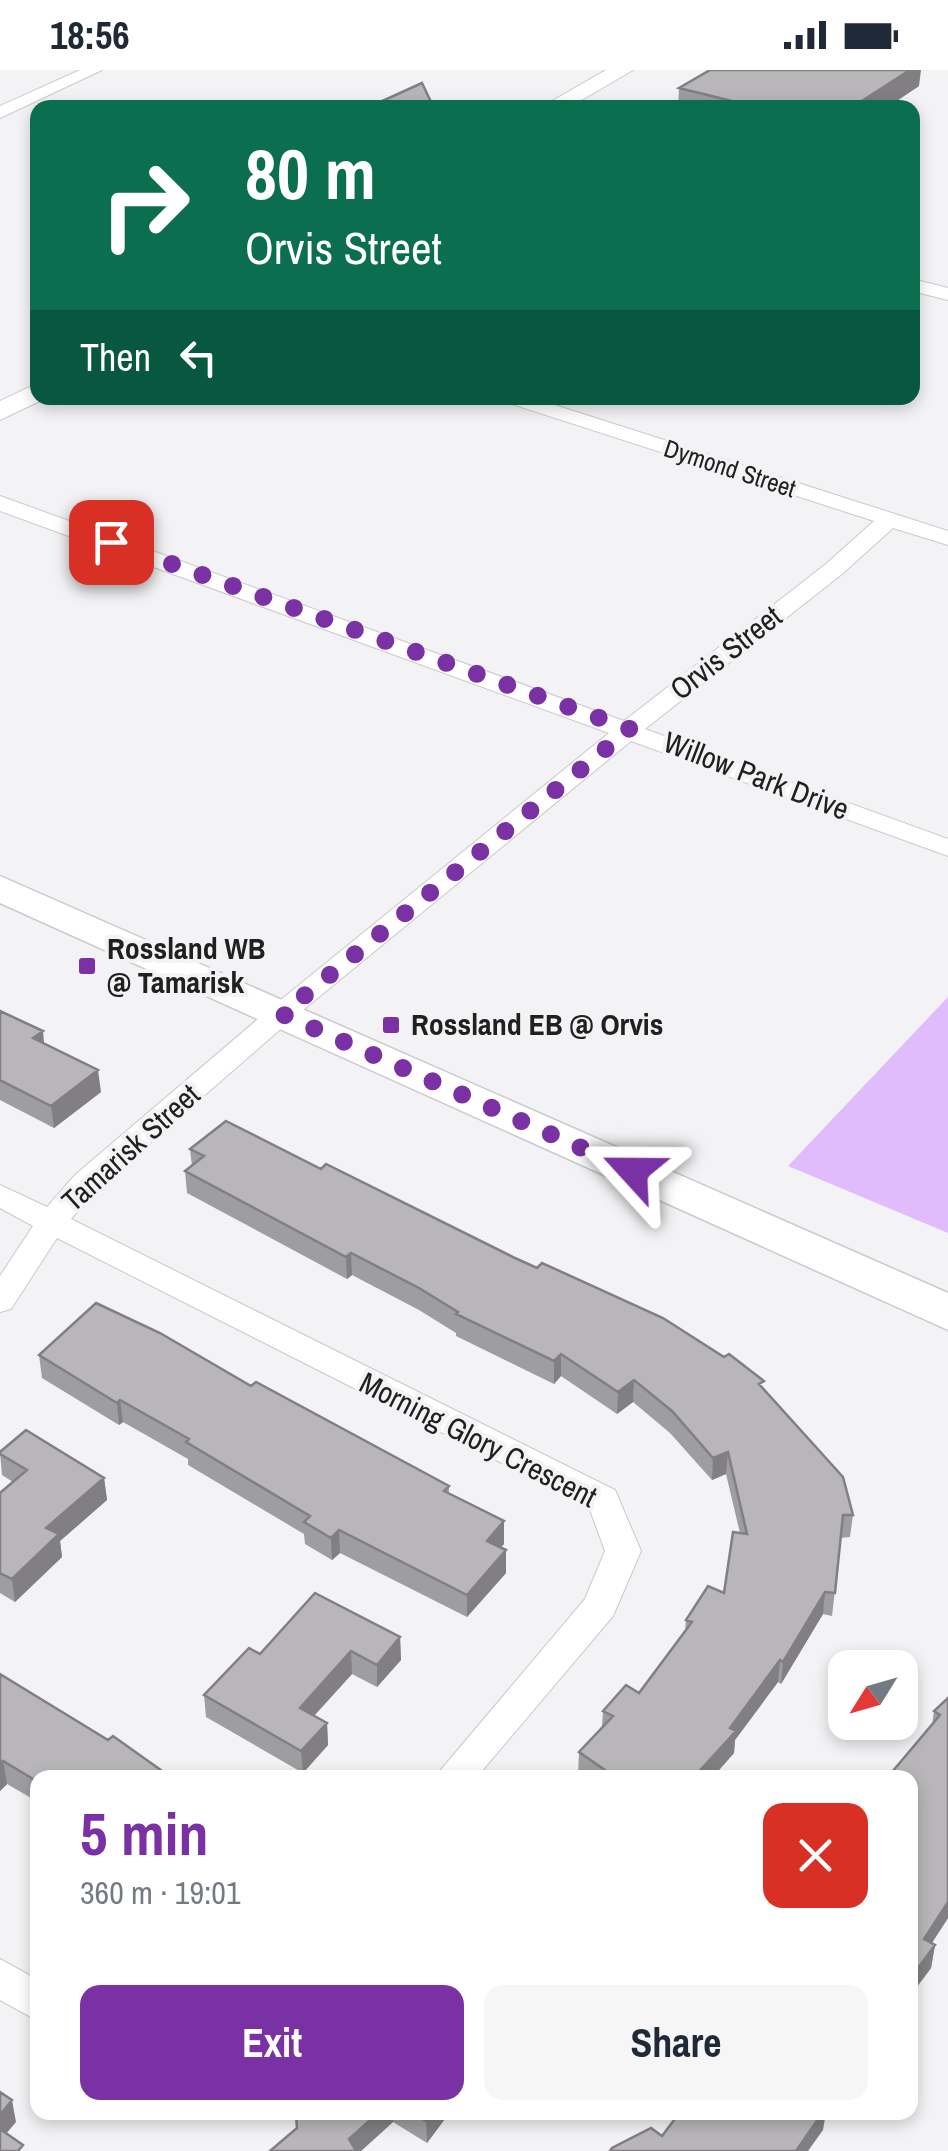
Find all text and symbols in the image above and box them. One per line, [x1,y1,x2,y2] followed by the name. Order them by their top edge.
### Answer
[50,10,130,61] text: 18:56
[245,127,376,221] text: 80 m
[80,140,210,270] icon: right
[245,217,442,278] text: Orvis Street
[171,330,226,385] icon: left
[80,332,151,383] text: Then
[660,431,801,505] street label: Dymond Street
[69,500,154,585] pin
[84,515,139,570] icon: arrive
[661,596,790,708] street label: Orvis Street
[658,721,855,829] street label: Willow Park Drive
[107,928,266,1002] place label: Rossland WB @ Tamarisk
[76,955,98,977] marker: Rossland WB @ Tamarisk
[411,1004,663,1044] place label: Rossland EB @ Orvis
[380,1014,402,1036] marker: Rossland EB @ Orvis
[53,1074,208,1220] street label: Tamarisk Street
[581,1119,685,1223] position arrow
[353,1362,604,1516] street label: Morning Glory Crescent
[828,1650,918,1740] north arrow
[828,1650,918,1740] map controls
[80,1793,209,1874] text: 5 min
[763,1803,868,1908] button: close
[80,1871,240,1914] text: 360 m · 19:01
[80,1985,464,2100] button: Exit
[484,1985,868,2100] button: Share

